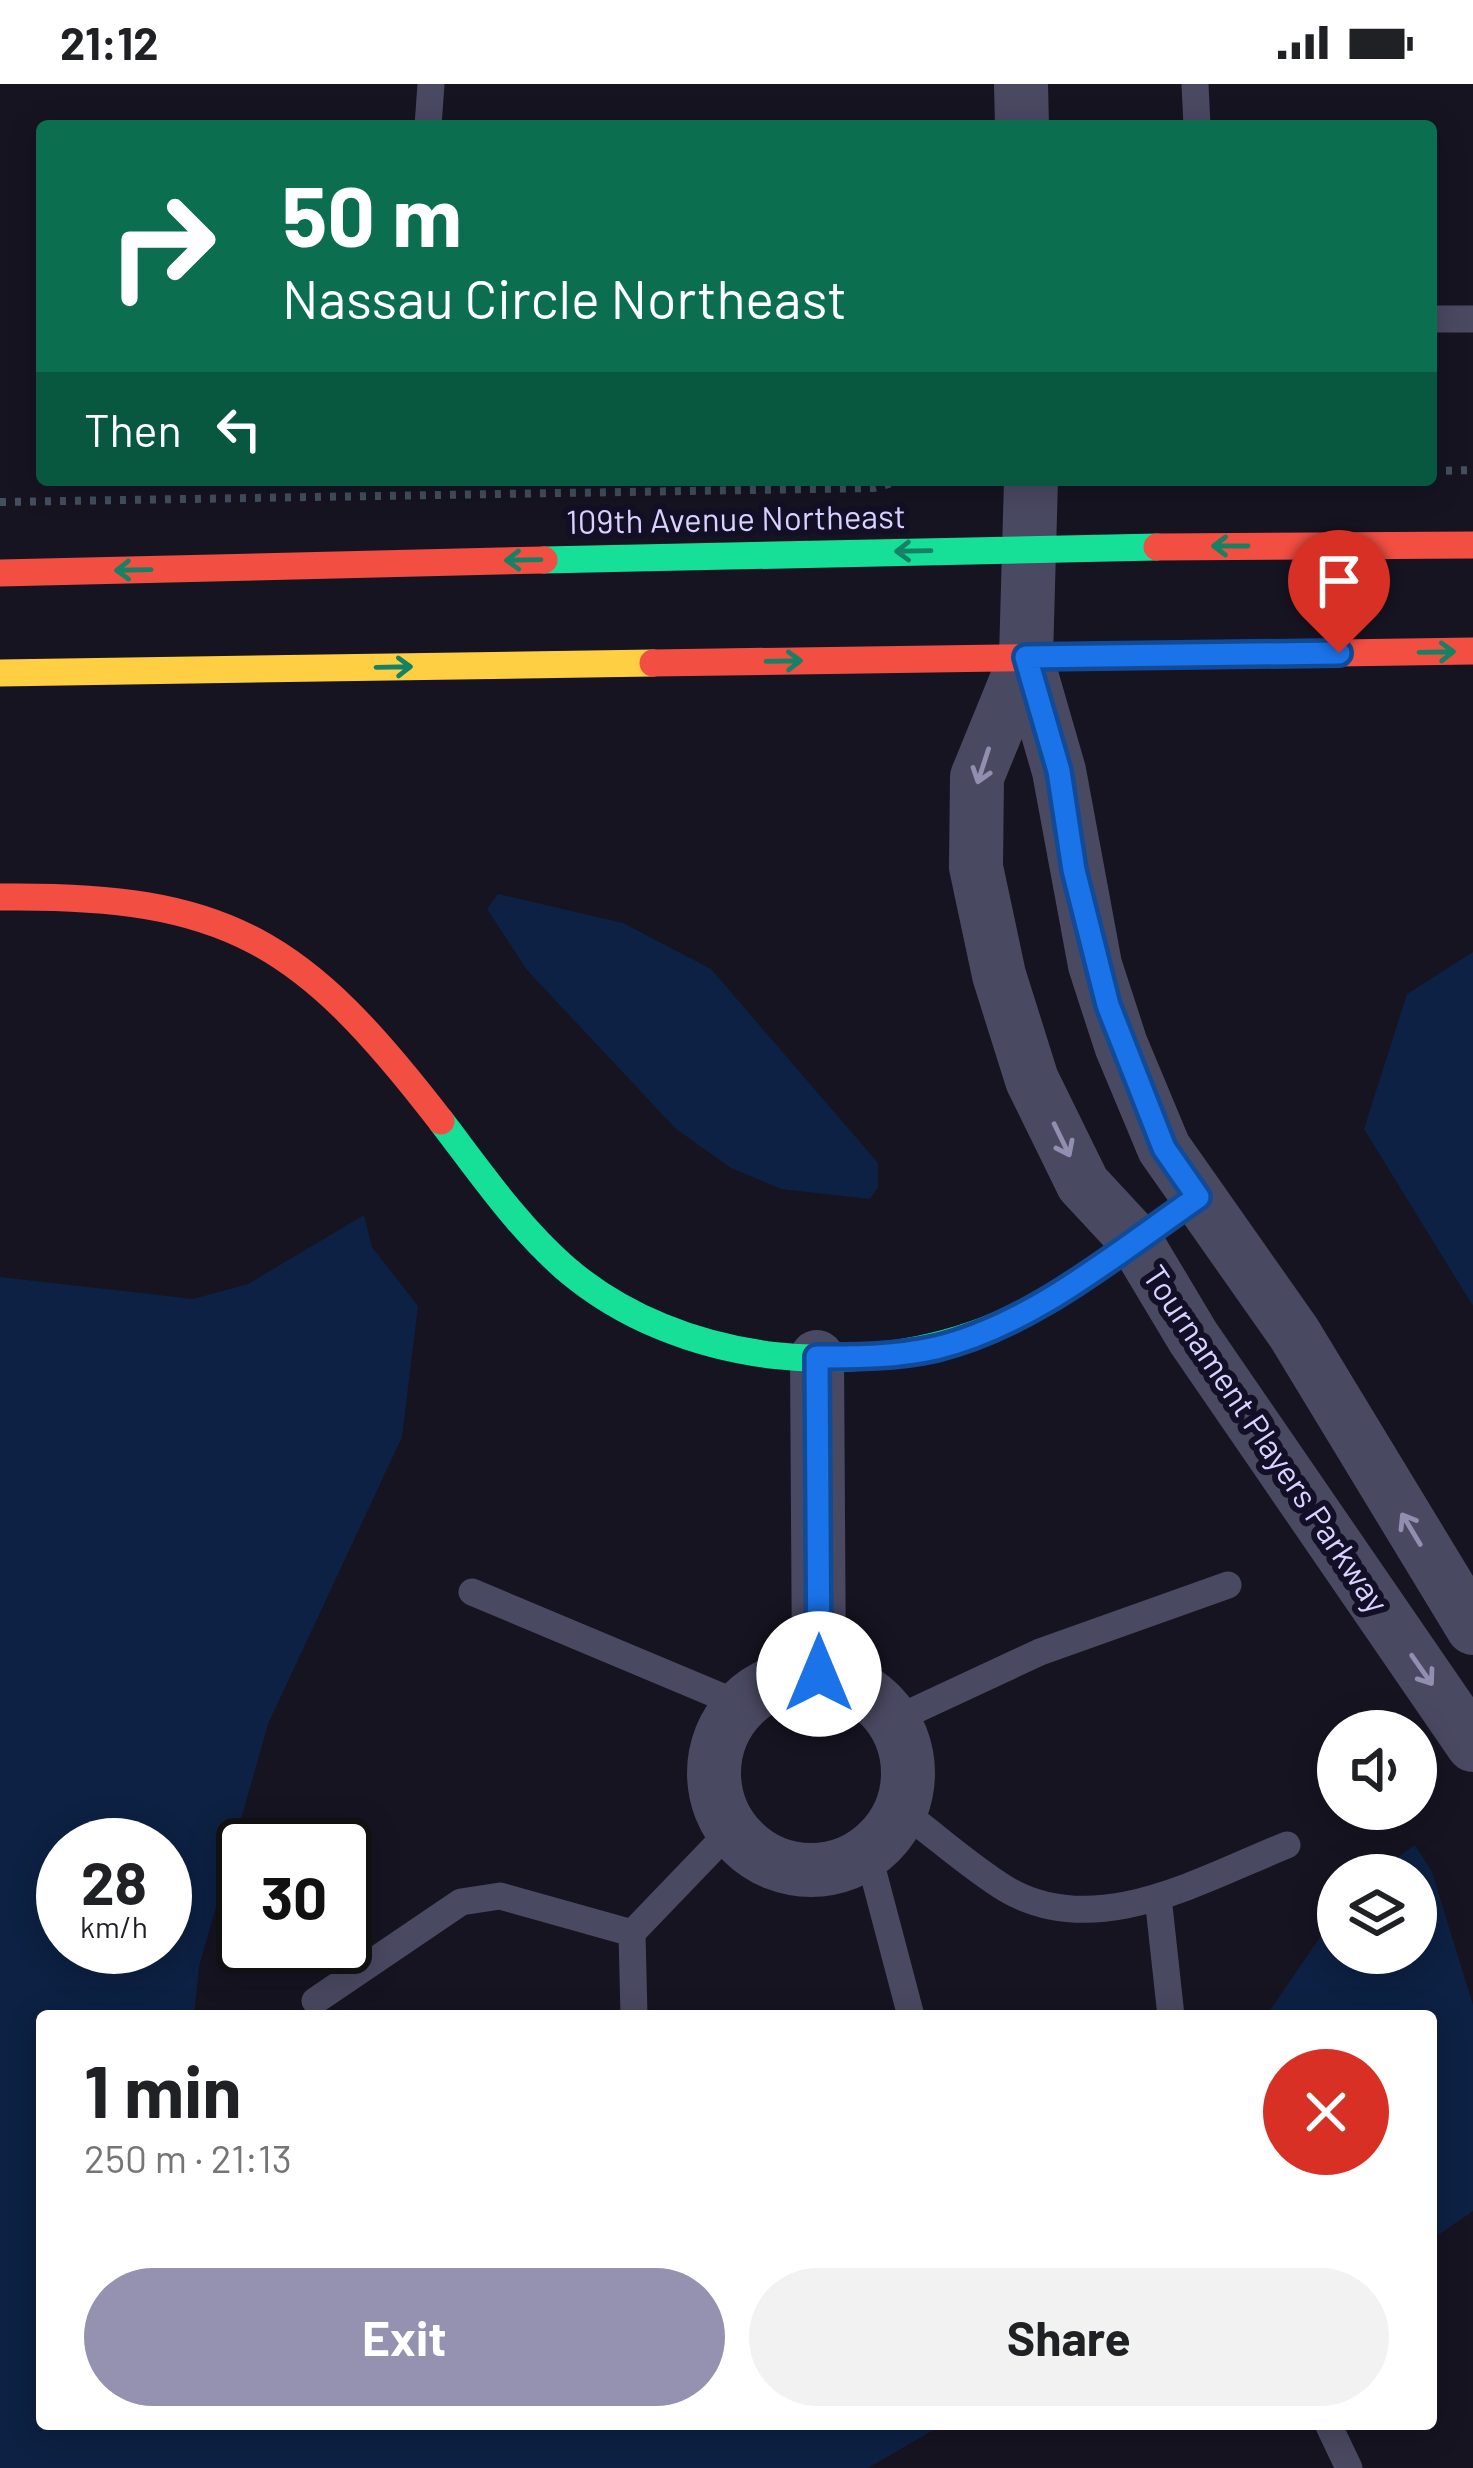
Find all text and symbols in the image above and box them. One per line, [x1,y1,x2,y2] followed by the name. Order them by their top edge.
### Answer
[60,15,158,69] text: 21:12
[282,163,462,264] text: 50 m
[84,168,240,324] icon: right
[282,265,847,330] text: Nassau Circle Northeast
[206,396,272,462] icon: left
[84,402,182,456] text: Then
[566,495,906,541] street label: 109th Avenue Northeast
[1288,530,1390,653] pin
[1211,535,1250,557] one-way arrow
[894,539,933,562] one-way arrow
[1306,548,1372,614] icon: arrive
[504,549,543,572] one-way arrow
[114,558,153,581] one-way arrow
[1417,640,1456,663] one-way arrow
[764,650,803,672] one-way arrow
[374,655,413,678] one-way arrow
[971,746,993,784] one-way arrow
[1051,1122,1074,1158] one-way arrow
[1135,1257,1398,1620] street label: Tournament Players Parkway
[1399,1513,1423,1547] one-way arrow
[756,1611,882,1737] position arrow
[1409,1653,1434,1686] one-way arrow
[1317,1710,1437,1974] map controls
[1317,1710,1437,1830] button: sound
[216,1818,372,1974] speed limit sign: 30
[81,1845,147,1917] text: 28
[1317,1854,1437,1974] button: layers
[80,1908,148,1944] text: km/h
[84,2046,242,2132] text: 1 min
[1263,2049,1389,2175] button: close
[84,2134,292,2181] text: 250 m · 21:13
[84,2268,725,2406] button: Exit
[749,2268,1389,2406] button: Share

